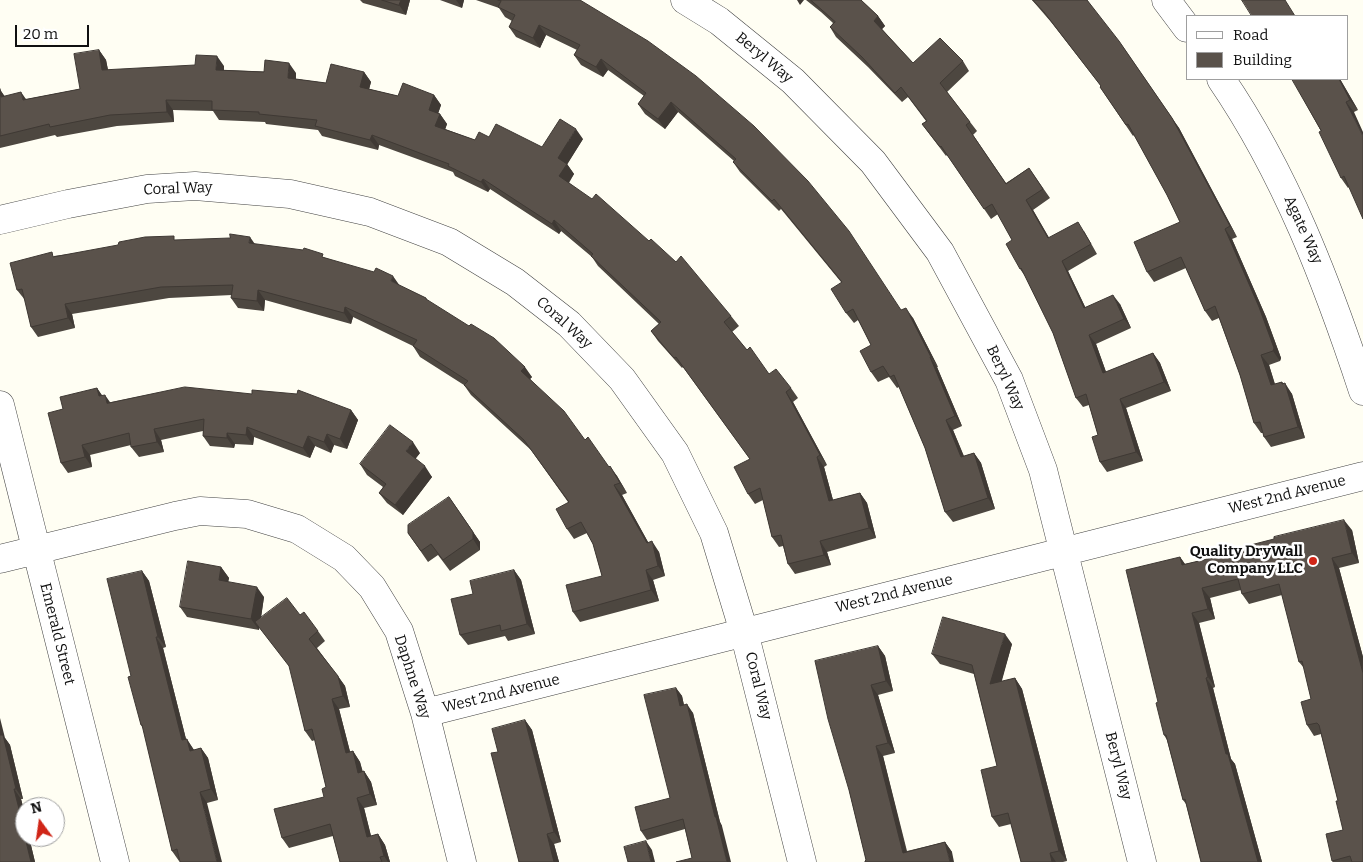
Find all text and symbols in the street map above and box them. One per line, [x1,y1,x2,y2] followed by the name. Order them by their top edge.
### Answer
[18,15,91,47] scale bar
[1186,15,1348,80] legend
[23,25,58,43] text: 20 m
[1233,26,1268,44] text: Road
[732,29,796,87] street label: Beryl Way
[1233,51,1292,69] text: Building
[143,179,213,199] street label: Coral Way
[1280,193,1326,267] street label: Agate Way
[532,293,596,353] street label: Coral Way
[982,343,1028,413] street label: Beryl Way
[1226,472,1348,518] street label: West 2nd Avenue
[1190,543,1303,578] place label: Quality DryWall Company LLC
[1307,555,1319,567] marker: Quality DryWall Company LLC
[833,571,955,617] street label: West 2nd Avenue
[36,581,78,687] street label: Emerald Street
[390,633,434,721] street label: Daphne Way
[741,650,775,722] street label: Coral Way
[440,671,562,717] street label: West 2nd Avenue
[1101,730,1135,802] street label: Beryl Way
[15,797,65,847] north arrow
[29,798,44,817] text: N

